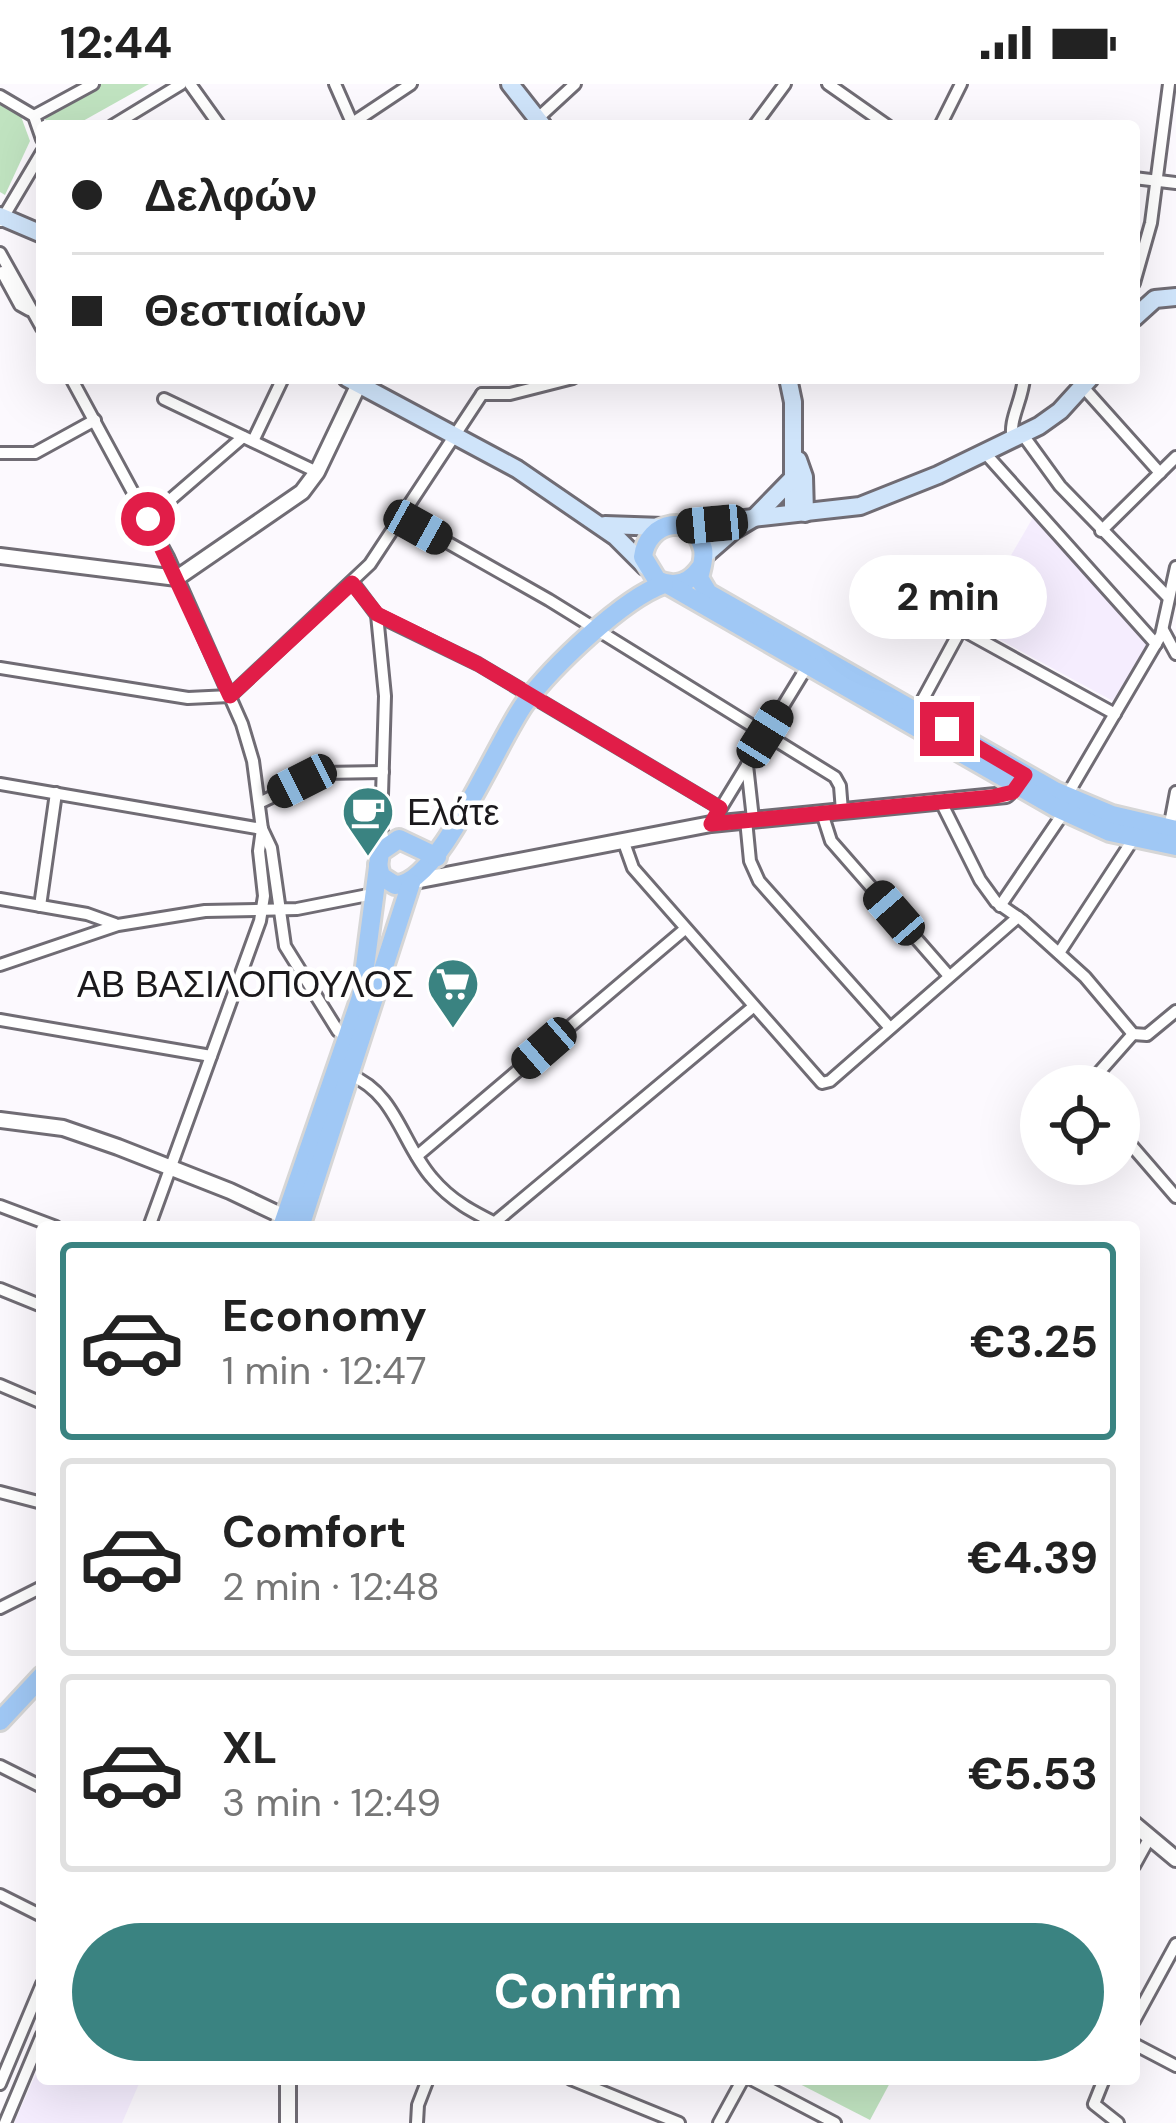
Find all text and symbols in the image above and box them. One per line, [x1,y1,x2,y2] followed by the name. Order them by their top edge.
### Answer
[60,13,172,72] text: 12:44
[144,166,317,225] text: Δελφών
[144,281,367,340] text: Θεστιαίων
[121,492,175,546] route start
[378,494,458,560] car
[675,503,749,545] car
[848,555,1046,639] callout: 2 min
[896,571,1000,622] text: 2 min
[731,694,799,774] car
[920,702,974,756] route end
[262,749,342,813] car
[340,784,396,858] cafe icon: Ελάτε
[407,789,500,836] place label: Ελάτε
[857,874,931,952] car
[425,956,481,1030] supermarket icon: ΑΒ ΒΑΣΙΛΟΠΟΥΛΟΣ
[77,961,414,1008] place label: ΑΒ ΒΑΣΙΛΟΠΟΥΛΟΣ
[505,1011,583,1085] car
[1020,1065,1140,1185] map controls
[1020,1065,1140,1185] button: locate
[222,1286,427,1345] text: Economy
[78,1287,186,1395] icon: car
[970,1312,1098,1371] text: €3.25
[222,1345,427,1396] text: 1 min · 12:47
[222,1502,406,1561] text: Comfort
[78,1503,186,1611] icon: car
[967,1528,1098,1587] text: €4.39
[222,1561,440,1612] text: 2 min · 12:48
[222,1718,277,1777] text: XL
[78,1719,186,1827] icon: car
[968,1744,1098,1803] text: €5.53
[222,1777,441,1828] text: 3 min · 12:49
[72,1923,1104,2061] button: Confirm

